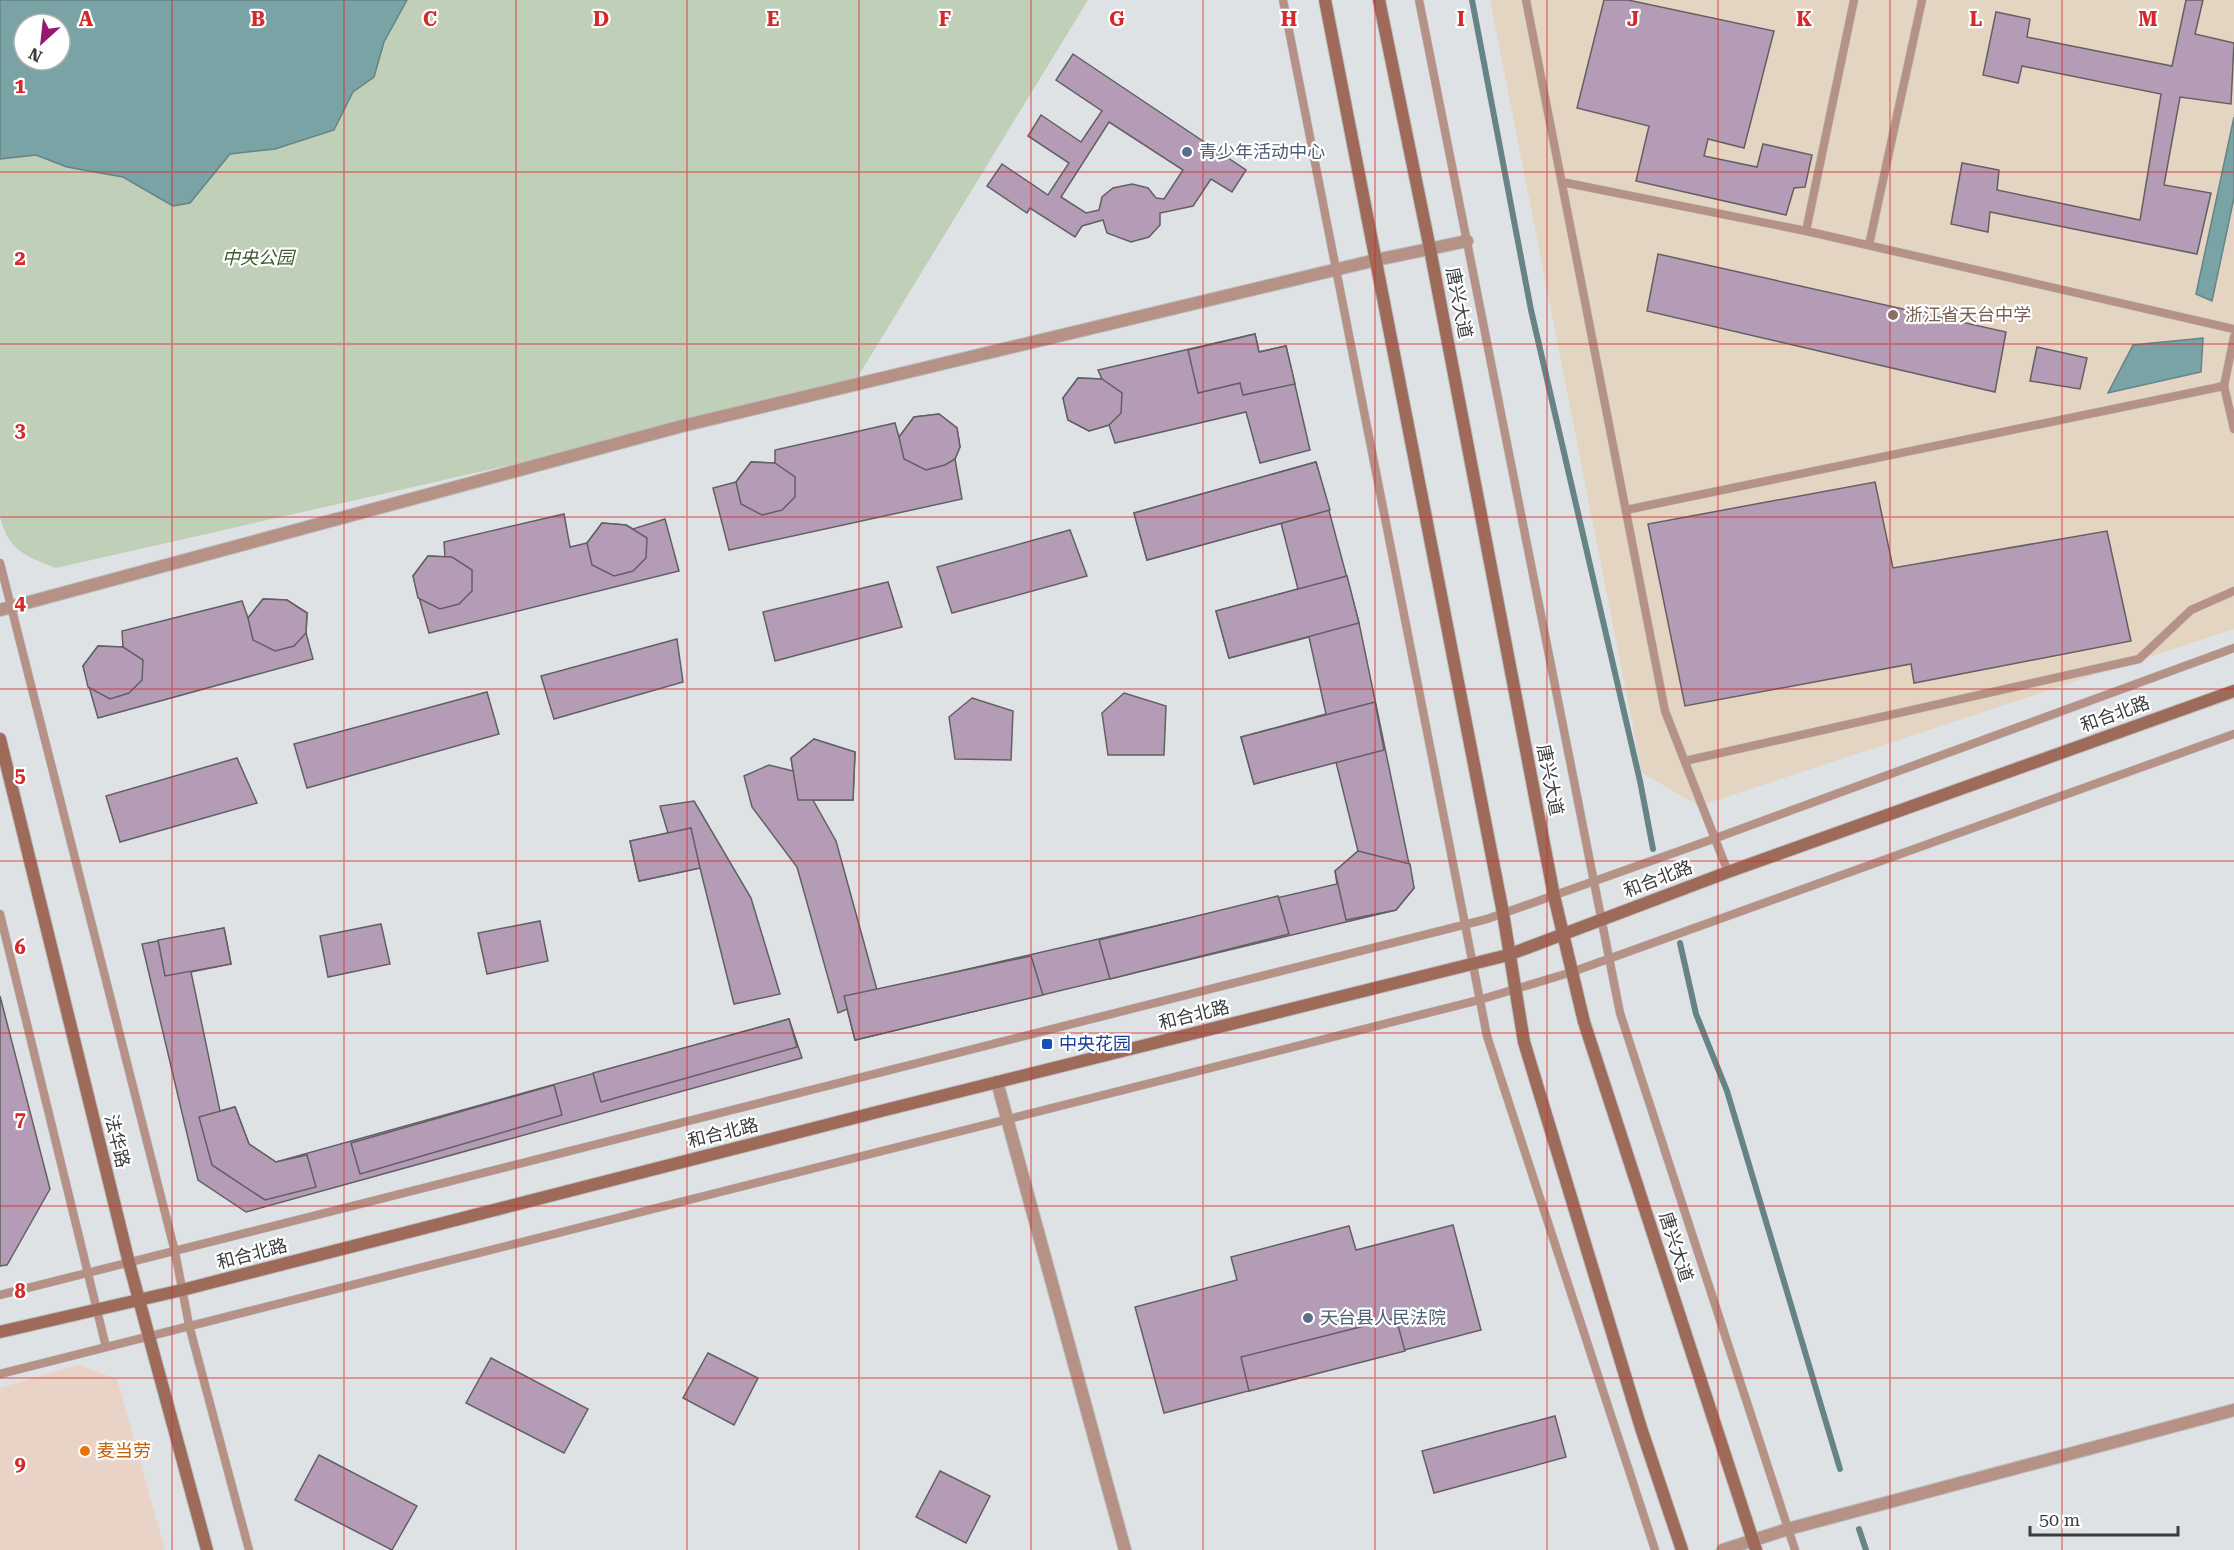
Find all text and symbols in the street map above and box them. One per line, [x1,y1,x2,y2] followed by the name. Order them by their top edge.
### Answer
[79,7,94,31] text: A
[251,7,265,31] text: B
[423,7,437,31] text: C
[593,7,609,31] text: D
[767,7,780,31] text: E
[939,7,951,31] text: F
[1109,7,1125,31] text: G
[1281,7,1297,31] text: H
[1457,7,1465,31] text: I
[1627,7,1639,31] text: J
[1796,7,1812,31] text: K
[1970,7,1983,31] text: L
[2138,7,2158,31] text: M
[12,12,72,72] north arrow
[26,44,45,66] text: N
[14,74,26,98] text: 1
[1199,141,1325,162] place label: 青少年活动中心
[1180,145,1194,159] marker: 青少年活动中心
[14,246,26,270] text: 2
[222,247,297,268] park label: 中央公园
[1442,266,1477,340] street label: 唐兴大道
[1905,304,2031,325] place label: 浙江省天台中学
[1886,308,1900,322] marker: 浙江省天台中学
[14,418,26,442] text: 3
[14,591,26,615] text: 4
[2077,691,2152,736] street label: 和合北路
[1533,743,1568,817] street label: 唐兴大道
[14,763,26,787] text: 5
[1620,856,1695,901] street label: 和合北路
[14,935,26,959] text: 6
[1156,996,1231,1033] street label: 和合北路
[1059,1033,1131,1054] place label: 中央花园
[1040,1037,1054,1051] marker: 中央花园
[14,1107,26,1131] text: 7
[101,1112,134,1170] street label: 法华路
[685,1114,760,1151] street label: 和合北路
[1655,1209,1698,1284] street label: 唐兴大道
[214,1234,289,1273] street label: 和合北路
[14,1279,26,1303] text: 8
[1320,1307,1446,1328] place label: 天台县人民法院
[1301,1311,1315,1325] marker: 天台县人民法院
[97,1440,151,1461] place label: 麦当劳
[78,1444,92,1458] marker: 麦当劳
[14,1452,26,1476] text: 9
[2030,1499,2178,1537] scale bar
[2039,1509,2080,1530] text: 50 m

